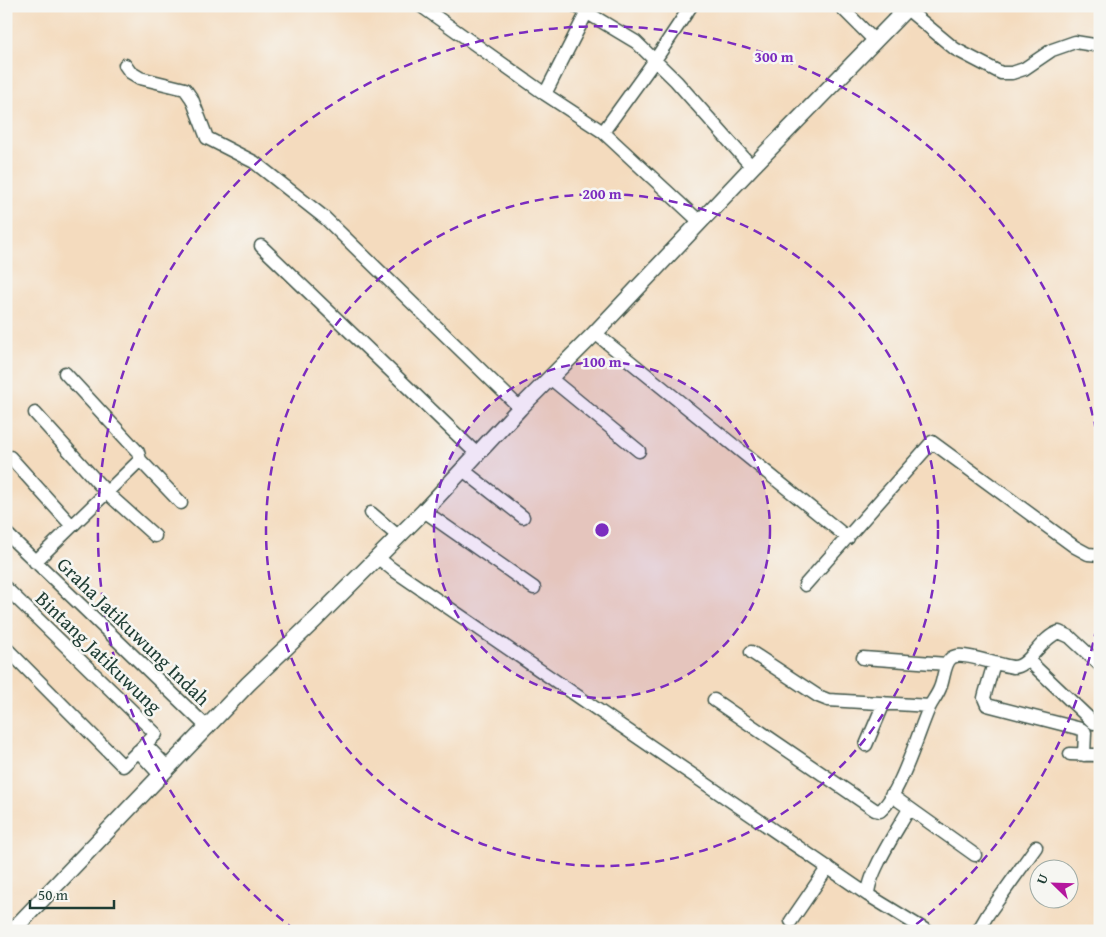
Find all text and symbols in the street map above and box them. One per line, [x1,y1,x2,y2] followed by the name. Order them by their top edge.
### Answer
[754,46,794,67] text: 300 m
[582,183,622,204] text: 200 m
[582,351,622,372] text: 100 m
[593,521,611,539] centre of rings
[51,550,217,712] street label: Graha Jatikuwung Indah
[29,584,169,720] street label: Bintang Jatikuwung
[1028,860,1078,910] north arrow
[1031,870,1053,887] text: U
[30,877,114,909] scale bar
[38,884,69,905] text: 50 m

